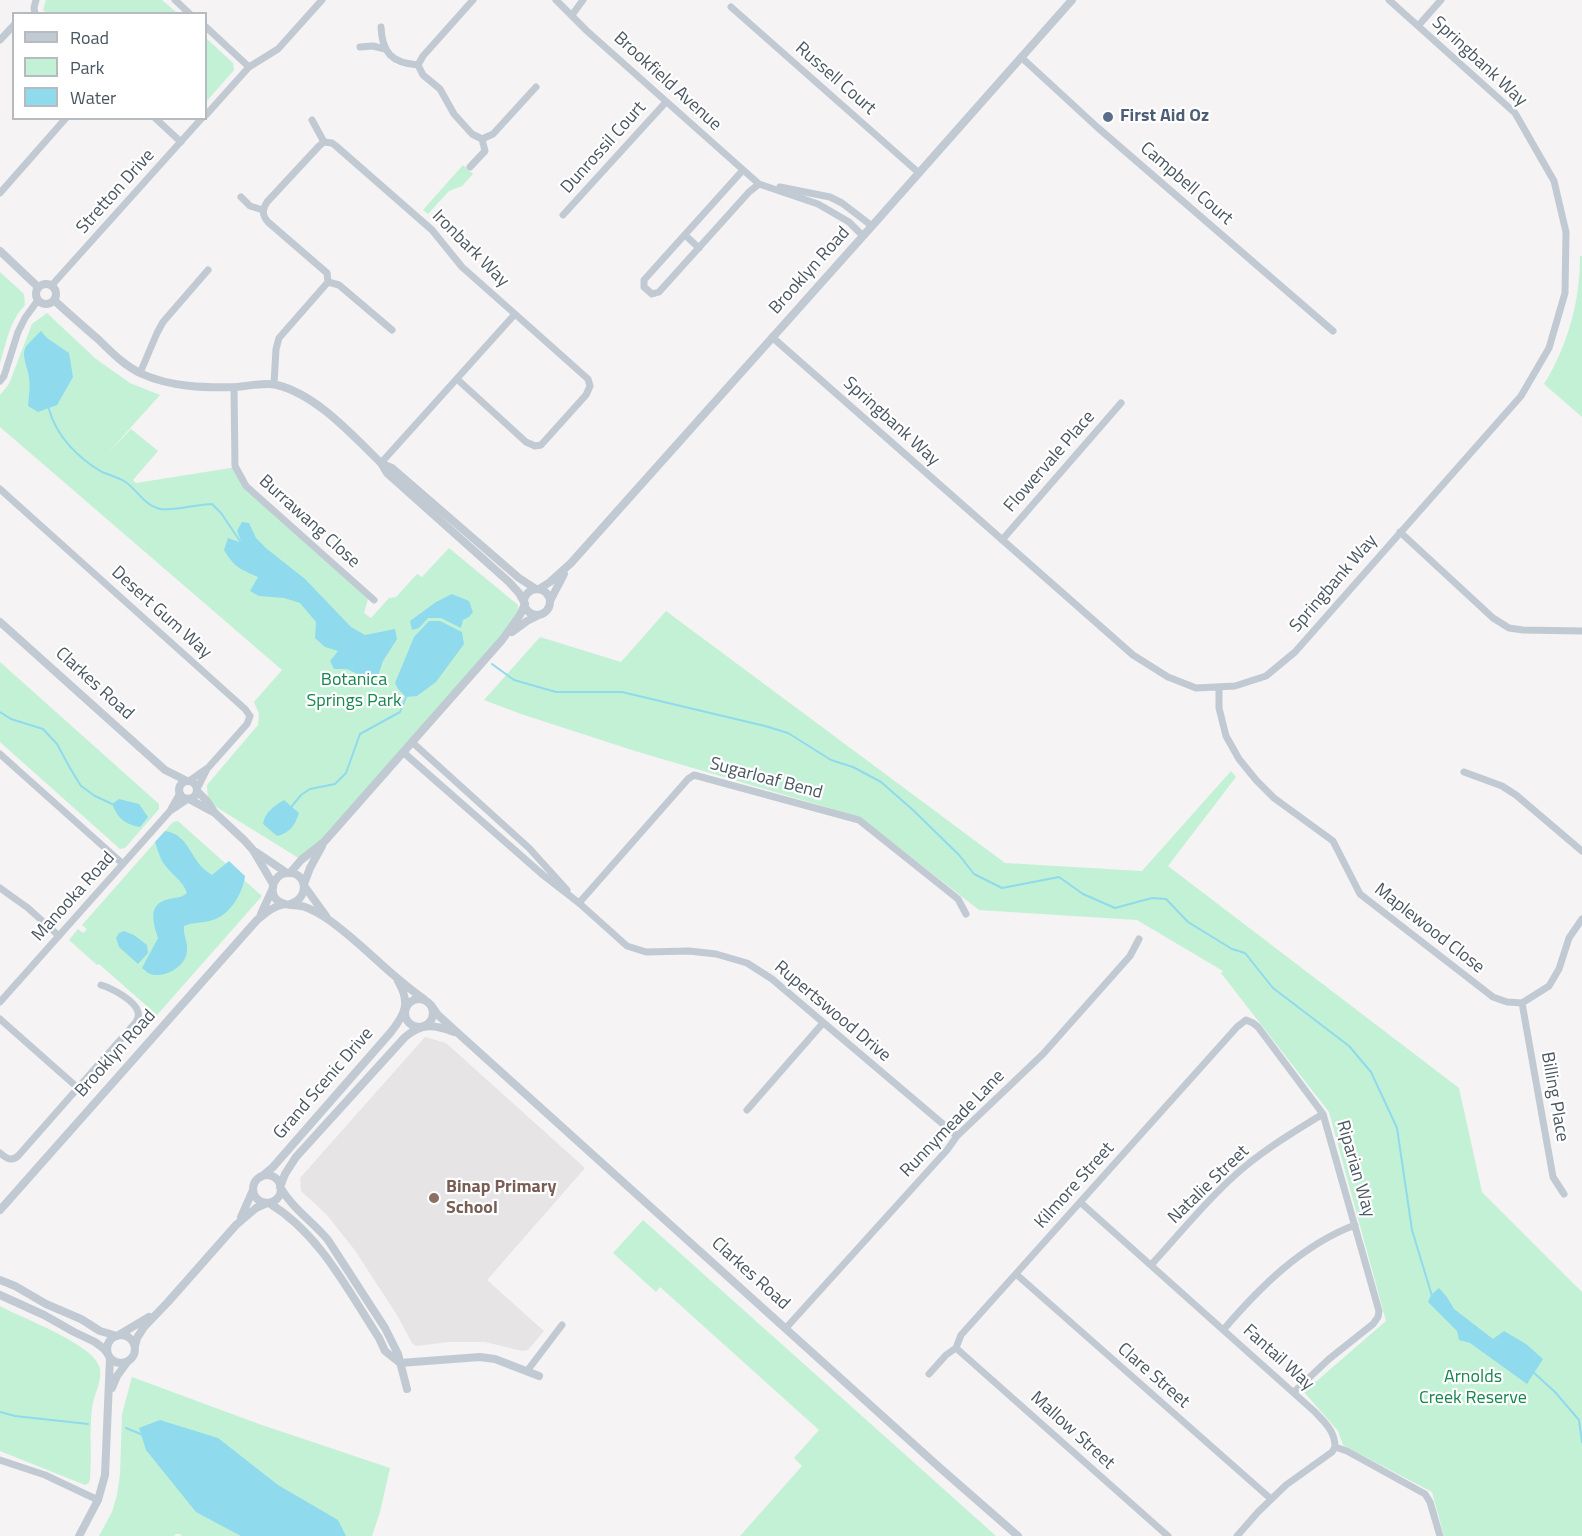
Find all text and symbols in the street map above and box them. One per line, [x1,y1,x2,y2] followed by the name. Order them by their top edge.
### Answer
[12,12,207,120] legend
[1427,12,1531,112] street label: Springbank Way
[70,24,109,51] text: Road
[609,28,725,136] street label: Brookfield Avenue
[790,38,880,120] street label: Russell Court
[70,54,104,81] text: Park
[70,84,116,111] text: Water
[557,98,651,198] street label: Dunrossil Court
[1120,106,1209,128] place label: First Aid Oz
[1101,110,1115,124] marker: First Aid Oz
[1135,138,1237,230] street label: Campbell Court
[72,145,160,239] street label: Stretton Drive
[427,206,513,292] street label: Ironbark Way
[765,223,855,319] street label: Brooklyn Road
[838,373,944,471] street label: Springbank Way
[1000,407,1100,517] street label: Flowervale Place
[254,471,364,573] street label: Burrawang Close
[1286,531,1382,637] street label: Springbank Way
[106,562,216,664] street label: Desert Gum Way
[50,643,138,725] street label: Clarkes Road
[306,670,402,712] park label: Botanica Springs Park
[707,754,825,804] street label: Sugarloaf Bend
[28,848,120,946] street label: Manooka Road
[1370,879,1488,979] street label: Maplewood Close
[769,957,895,1067] street label: Rupertswood Drive
[71,1006,161,1102] street label: Brooklyn Road
[270,1024,378,1144] street label: Grand Scenic Drive
[1535,1050,1573,1144] street label: Billing Place
[896,1066,1010,1182] street label: Runnymeade Lane
[1331,1118,1379,1220] street label: Riparian Way
[1031,1138,1119,1234] street label: Kilmore Street
[1164,1141,1254,1229] street label: Natalie Street
[446,1177,556,1220] place label: Binap Primary School
[427,1191,441,1205] marker: Binap Primary School
[706,1233,794,1315] street label: Clarkes Road
[1238,1320,1318,1396] street label: Fantail Way
[1113,1339,1193,1413] street label: Clare Street
[1419,1367,1527,1410] park label: Arnolds Creek Reserve
[1025,1388,1119,1474] street label: Mallow Street

